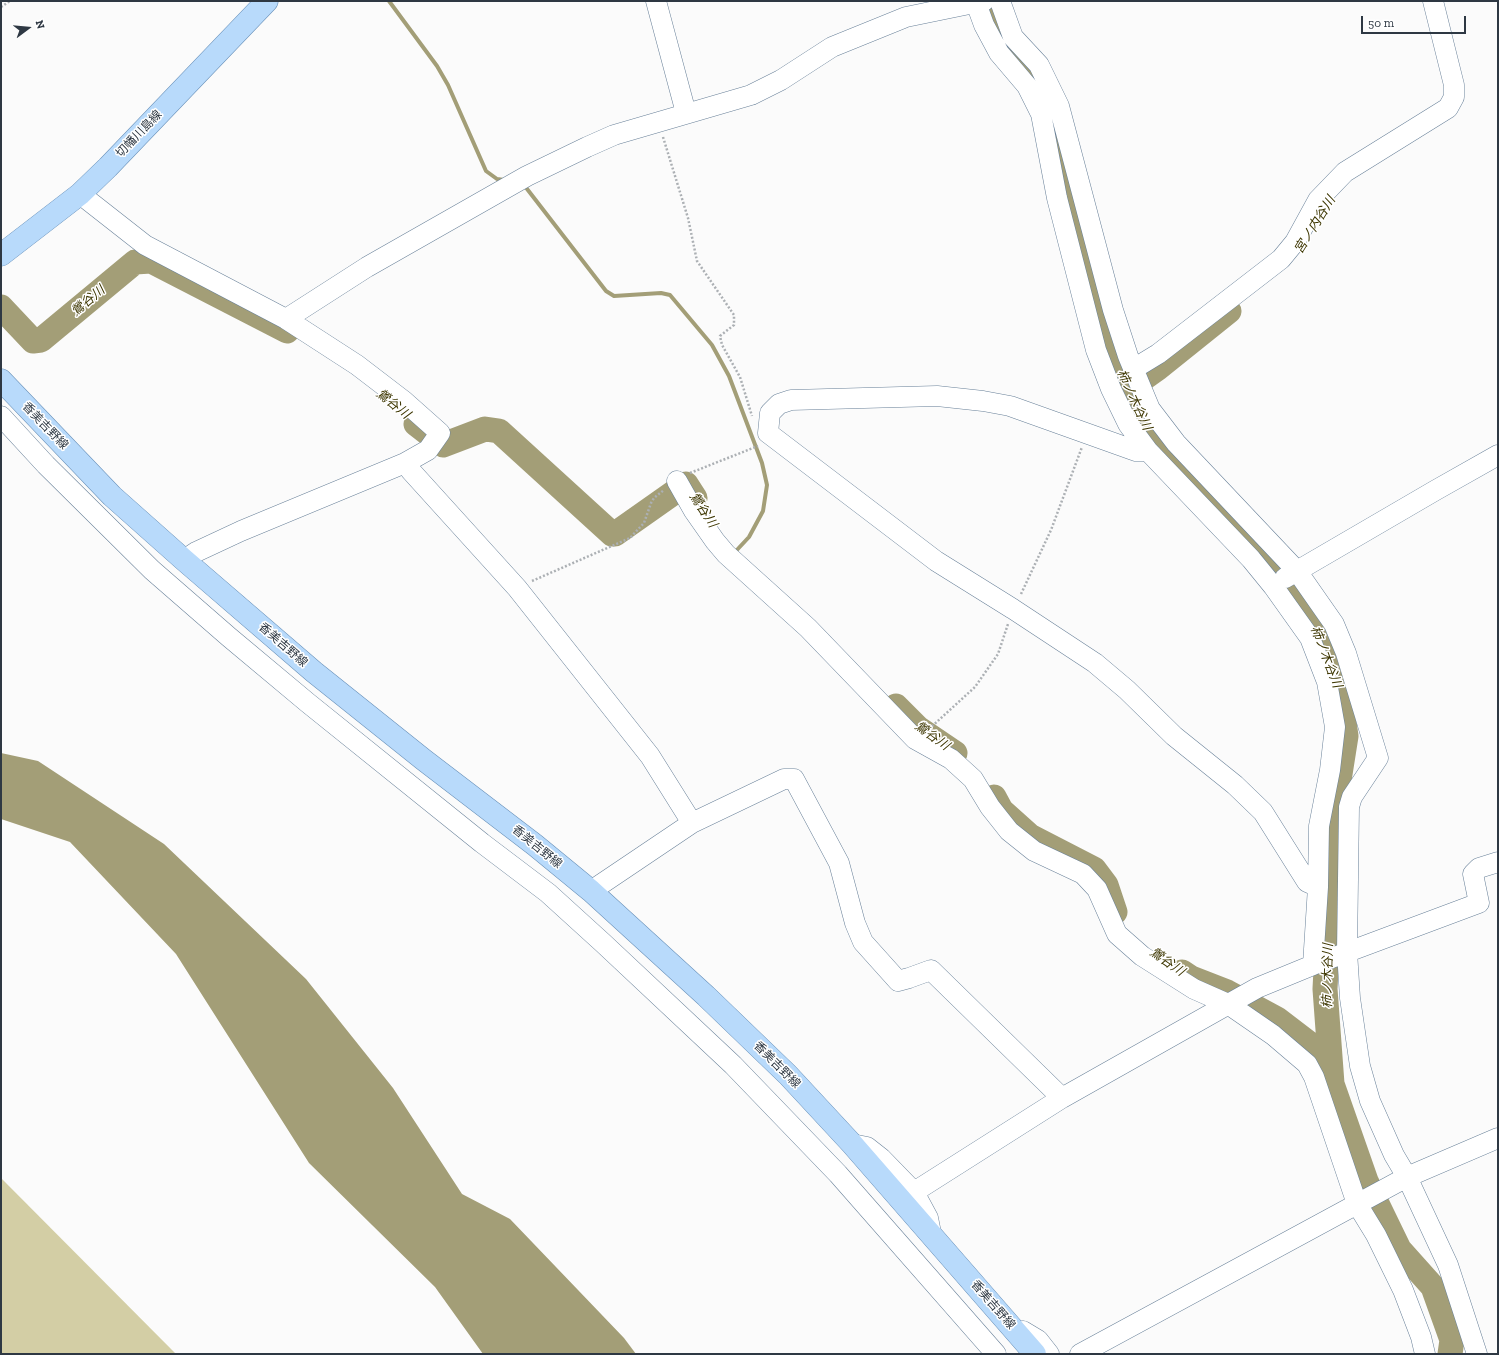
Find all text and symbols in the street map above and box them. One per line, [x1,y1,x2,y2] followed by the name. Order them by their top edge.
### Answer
[8,8,48,48] north arrow
[1363,8,1468,34] scale bar
[1368,16,1394,30] text: 50 m
[33,19,47,30] text: N
[113,107,165,161] street label: 切幡川島線
[1291,193,1339,257] water label: 宮ノ内谷川
[68,282,108,320] water label: 鶯谷川
[1113,367,1155,433] water label: 柿ノ木谷川
[373,386,413,422] water label: 鶯谷川
[19,399,71,453] street label: 香美吉野線
[686,489,720,531] water label: 鶯谷川
[256,620,310,670] street label: 香美吉野線
[1307,624,1345,690] water label: 柿ノ木谷川
[912,718,952,754] water label: 鶯谷川
[509,823,565,871] street label: 香美吉野線
[1320,943,1336,1009] water label: 柿ノ木谷川
[1147,944,1187,980] water label: 鶯谷川
[751,1039,803,1091] street label: 香美吉野線
[968,1278,1018,1332] street label: 香美吉野線

